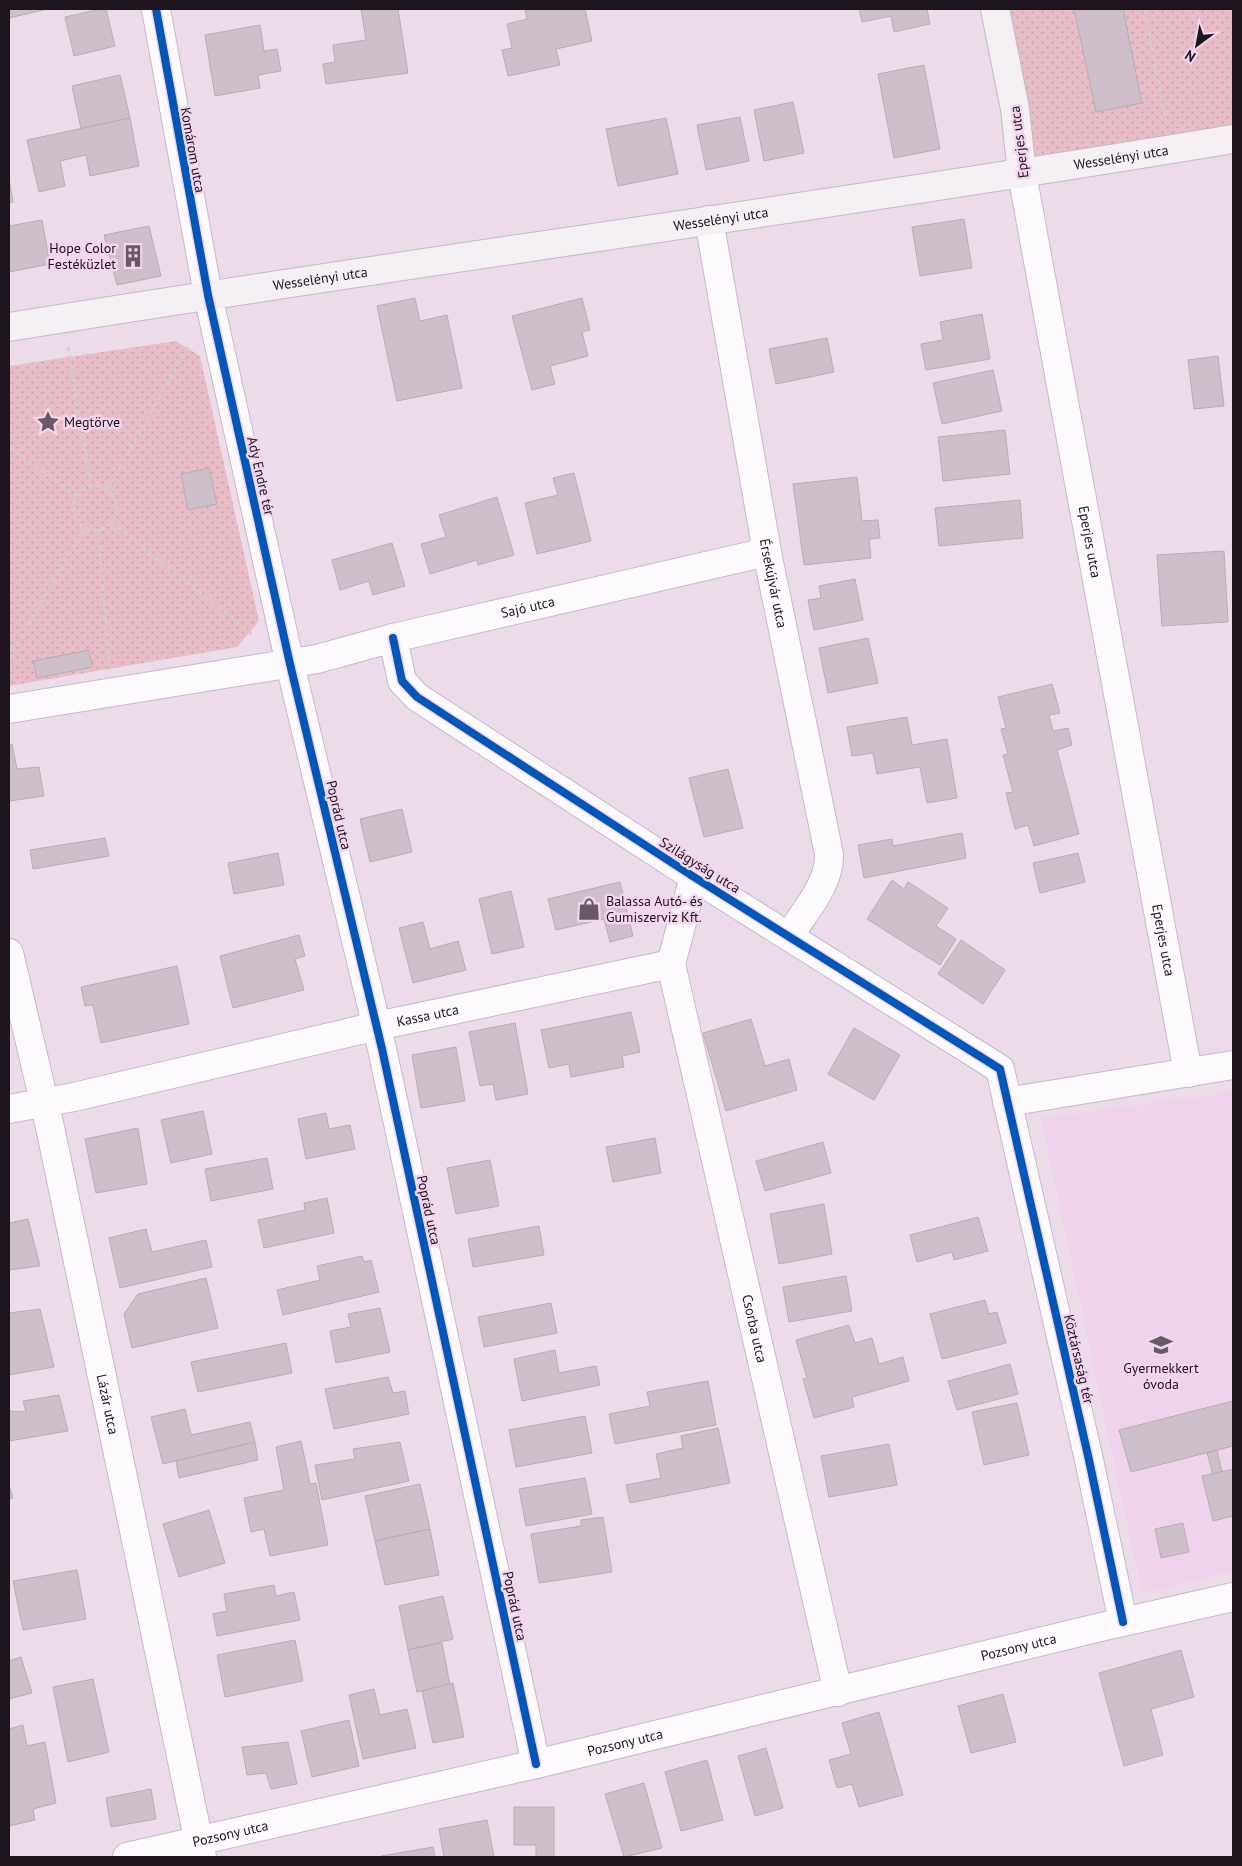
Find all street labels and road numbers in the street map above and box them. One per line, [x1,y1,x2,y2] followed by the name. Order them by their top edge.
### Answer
[1006,105,1032,179] street label: Eperjes utca
[177,106,209,194] street label: Komárom utca
[1073,141,1170,174] street label: Wesselényi utca
[672,203,769,235] street label: Wesselényi utca
[272,263,369,295] street label: Wesselényi utca
[243,435,279,517] street label: Ady Endre tér
[1074,504,1105,579] street label: Eperjes utca
[756,537,791,630] street label: Érsekújvár utca
[499,592,556,622] street label: Sajó utca
[322,778,356,852] street label: Poprád utca
[656,833,744,897] street label: Szilágyság utca
[1148,903,1179,978] street label: Eperjes utca
[395,1000,460,1031] street label: Kassa utca
[413,1174,445,1247] street label: Poprád utca
[738,1293,771,1365] street label: Csorba utca
[1060,1313,1098,1406] street label: Köztársaság tér
[93,1372,123,1436] street label: Lázár utca
[499,1570,531,1643] street label: Poprád utca
[979,1629,1058,1665] street label: Pozsony utca
[585,1725,665,1760] street label: Pozsony utca
[191,1816,270,1851] street label: Pozsony utca

